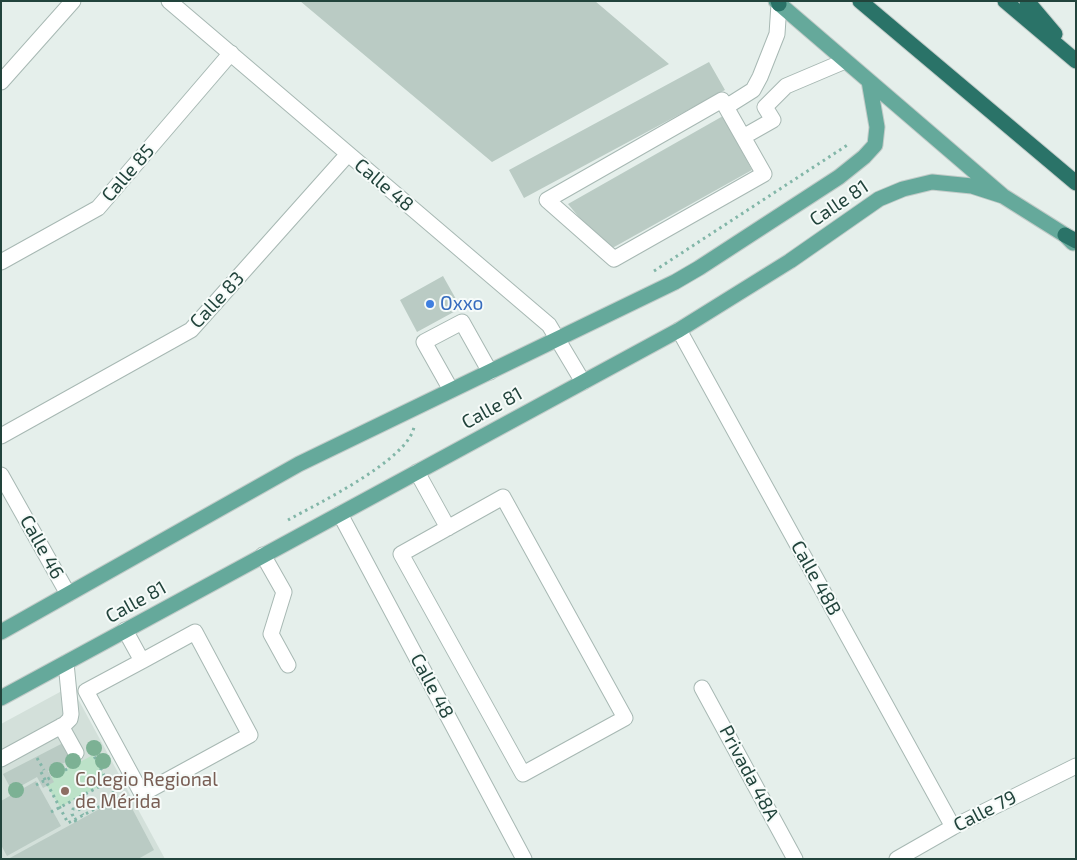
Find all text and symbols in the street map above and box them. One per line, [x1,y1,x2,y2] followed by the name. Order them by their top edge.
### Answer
[97,140,159,206] street label: Calle 85
[350,154,418,216] street label: Calle 48
[805,175,873,231] street label: Calle 81
[185,267,249,333] street label: Calle 83
[440,293,483,315] place label: Oxxo
[424,298,436,310] marker: Oxxo
[458,382,526,434] street label: Calle 81
[15,511,69,583] street label: Calle 46
[786,537,846,619] street label: Calle 48B
[102,576,170,628] street label: Calle 81
[405,650,459,722] street label: Calle 48
[714,721,784,825] street label: Privada 48A
[75,769,218,813] place label: Colegio Regional de Mérida
[59,785,71,797] marker: Colegio Regional de Mérida
[950,786,1020,836] street label: Calle 79

